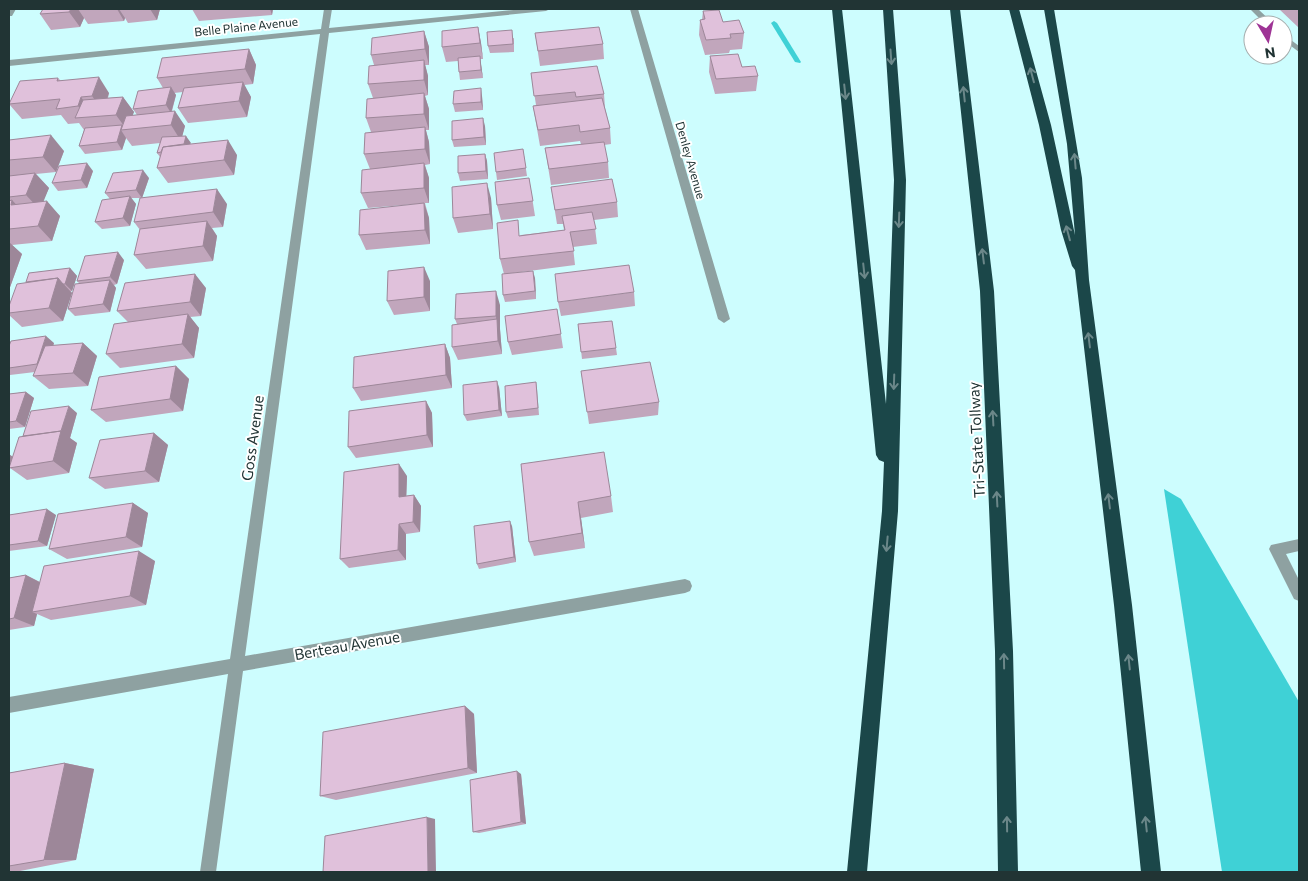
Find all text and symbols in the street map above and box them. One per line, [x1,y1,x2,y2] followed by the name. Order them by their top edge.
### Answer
[193,14,299,38] street label: Belle Plaine Avenue
[1243,15,1293,65] north arrow
[1264,44,1277,63] text: N
[887,49,896,65] one-way arrow
[1027,67,1036,83] one-way arrow
[840,84,850,100] one-way arrow
[959,87,969,103] one-way arrow
[673,120,709,200] street label: Denley Avenue
[1070,154,1080,170] one-way arrow
[894,211,904,227] one-way arrow
[1063,225,1072,241] one-way arrow
[978,248,988,264] one-way arrow
[859,263,869,279] one-way arrow
[1084,332,1094,348] one-way arrow
[889,374,899,390] one-way arrow
[964,381,988,499] street label: Tri-State Tollway
[237,394,267,482] street label: Goss Avenue
[989,410,998,426] one-way arrow
[992,491,1002,507] one-way arrow
[1104,493,1114,509] one-way arrow
[882,536,892,552] one-way arrow
[293,627,401,663] street label: Berteau Avenue
[999,653,1009,670] one-way arrow
[1124,654,1134,670] one-way arrow
[1002,816,1012,832] one-way arrow
[1141,816,1151,832] one-way arrow

